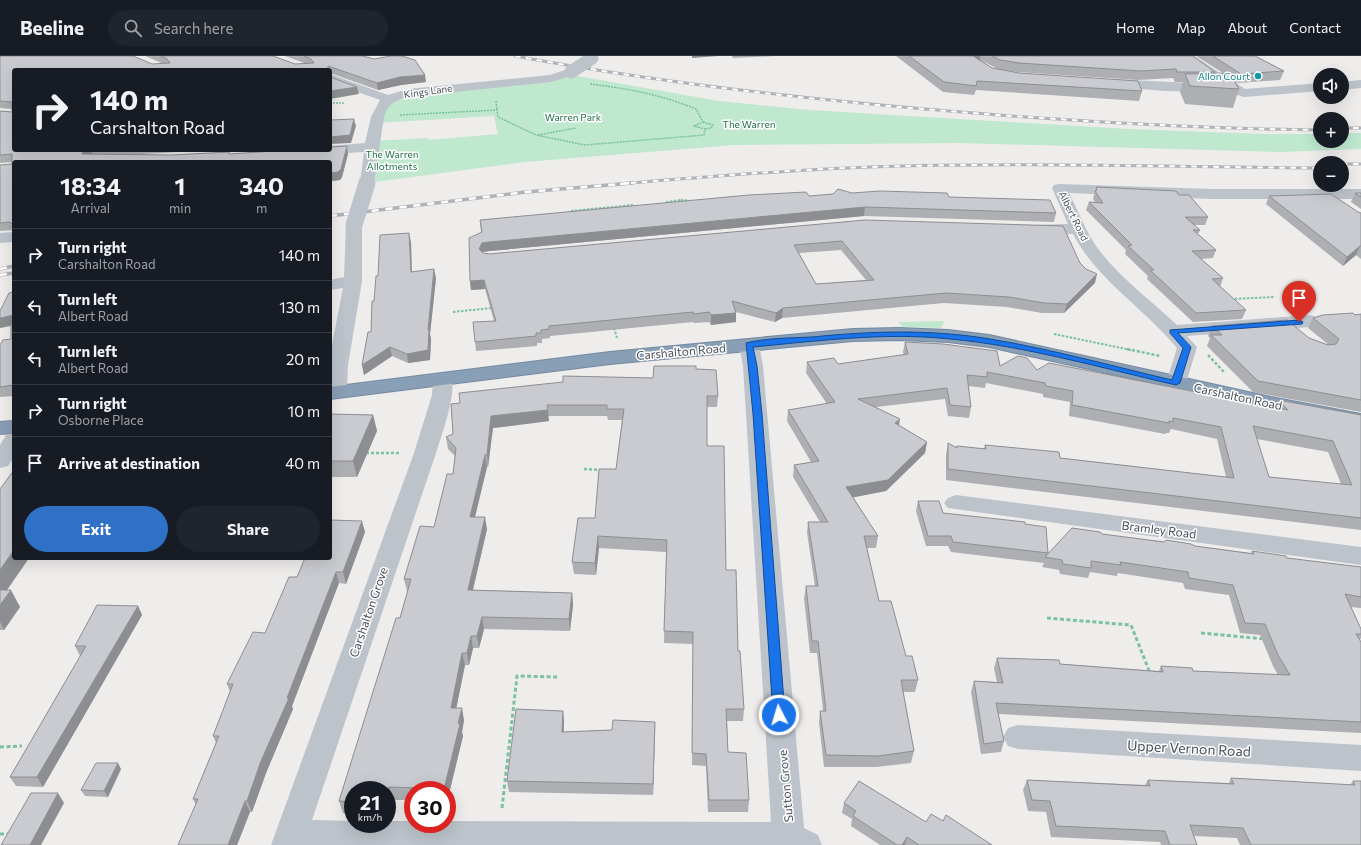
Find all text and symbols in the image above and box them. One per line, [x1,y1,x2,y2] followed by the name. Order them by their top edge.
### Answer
[108,10,388,46] search box
[20,16,84,39] text: Beeline
[122,17,144,39] icon: search
[154,19,233,37] text: Search here
[1116,19,1155,36] text: Home
[1177,19,1205,36] text: Map
[1227,19,1267,36] text: About
[1289,19,1341,36] text: Contact
[1313,68,1349,192] map controls
[1313,68,1349,104] button: sound
[1198,70,1250,82] place label: Allon Court
[1253,71,1263,81] marker: Allon Court
[90,82,168,116] text: 140 m
[403,82,453,100] street label: Kings Lane
[24,84,76,136] icon: right
[545,111,602,123] park label: Warren Park
[1313,112,1349,148] button: +
[90,116,225,138] text: Carshalton Road
[722,118,776,130] park label: The Warren
[365,148,419,172] park label: The Warren Allotments
[1313,156,1349,192] button: −
[60,171,121,200] text: 18:34
[175,171,185,200] text: 1
[239,171,284,200] text: 340
[1057,189,1091,243] street label: Albert Road
[71,200,110,216] text: Arrival
[169,200,191,216] text: min
[256,200,267,216] text: m
[58,238,127,256] text: Turn right
[24,244,46,266] icon: right
[279,246,320,264] text: 140 m
[58,256,155,272] text: Carshalton Road
[1282,281,1316,322] pin
[1288,287,1310,309] icon: arrive
[58,290,117,308] text: Turn left
[24,296,46,318] icon: left
[279,298,320,316] text: 130 m
[58,308,128,324] text: Albert Road
[636,340,726,362] street label: Carshalton Road
[58,342,117,360] text: Turn left
[24,348,46,370] icon: left
[286,350,320,368] text: 20 m
[58,360,128,376] text: Albert Road
[1193,380,1284,412] street label: Carshalton Road
[58,394,127,412] text: Turn right
[24,400,46,422] icon: right
[288,402,320,420] text: 10 m
[58,412,144,428] text: Osborne Place
[24,452,46,474] icon: arrive
[58,454,200,472] text: Arrive at destination
[285,454,320,472] text: 40 m
[24,506,168,552] button: Exit
[176,506,320,552] button: Share
[1121,517,1197,541] street label: Bramley Road
[346,565,390,659] street label: Carshalton Grove
[758,694,800,736] position arrow
[1127,736,1251,760] street label: Upper Vernon Road
[775,749,795,823] street label: Sutton Grove
[404,781,456,833] speed limit sign: 30
[360,790,380,814] text: 21
[358,811,382,823] text: km/h

